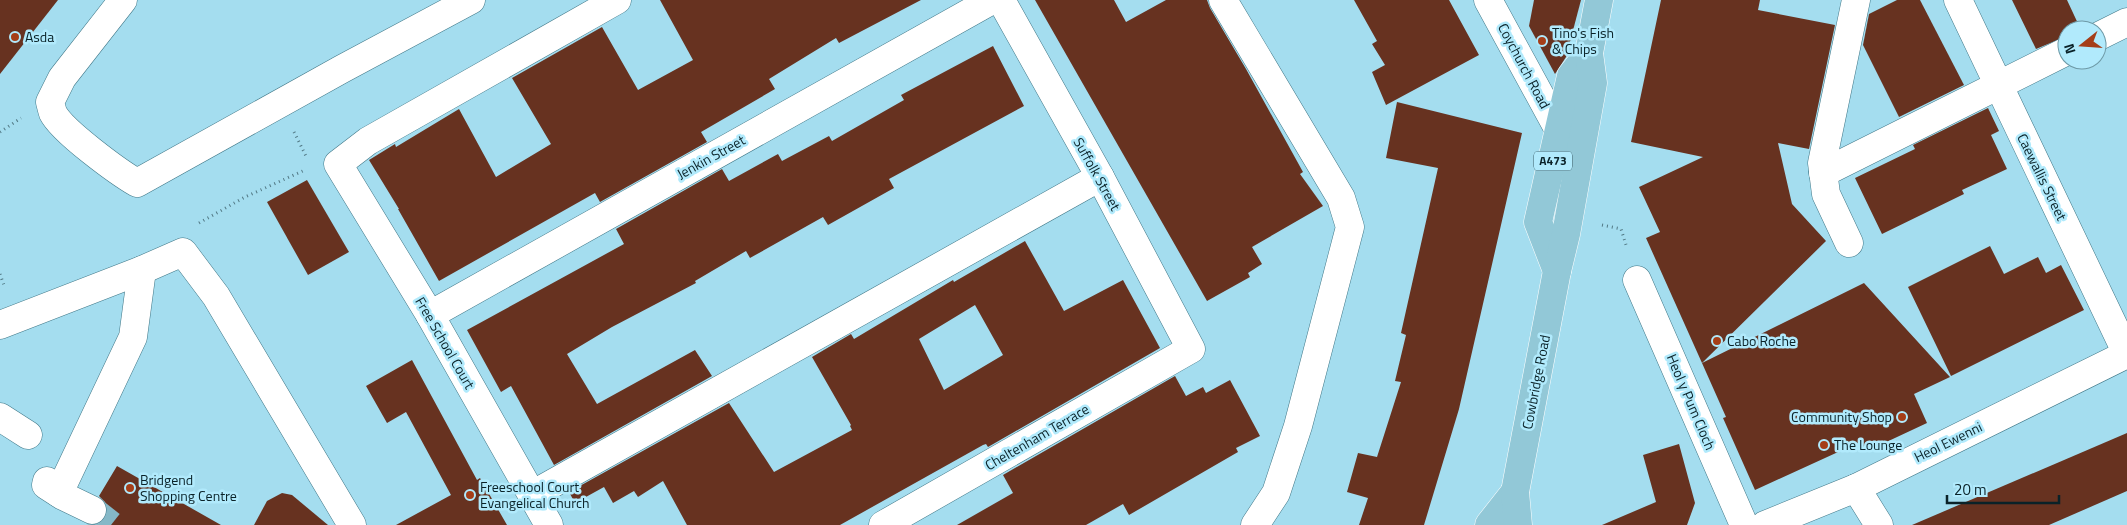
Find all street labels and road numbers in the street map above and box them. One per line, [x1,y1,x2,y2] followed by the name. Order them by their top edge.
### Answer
[1493,19,1556,112] street label: Coychurch Road
[673,129,749,184] street label: Jenkin Street
[2012,130,2073,224] street label: Caewallis Street
[1069,133,1126,214] street label: Suffolk Street
[1534,152,1572,170] road number: A473
[410,293,480,393] street label: Free School Court
[1516,333,1555,431] street label: Cowbridge Road
[1662,351,1721,453] street label: Heol y Pum Cloch
[981,398,1093,475] street label: Cheltenham Terrace
[1910,416,1985,467] street label: Heol Ewenni

